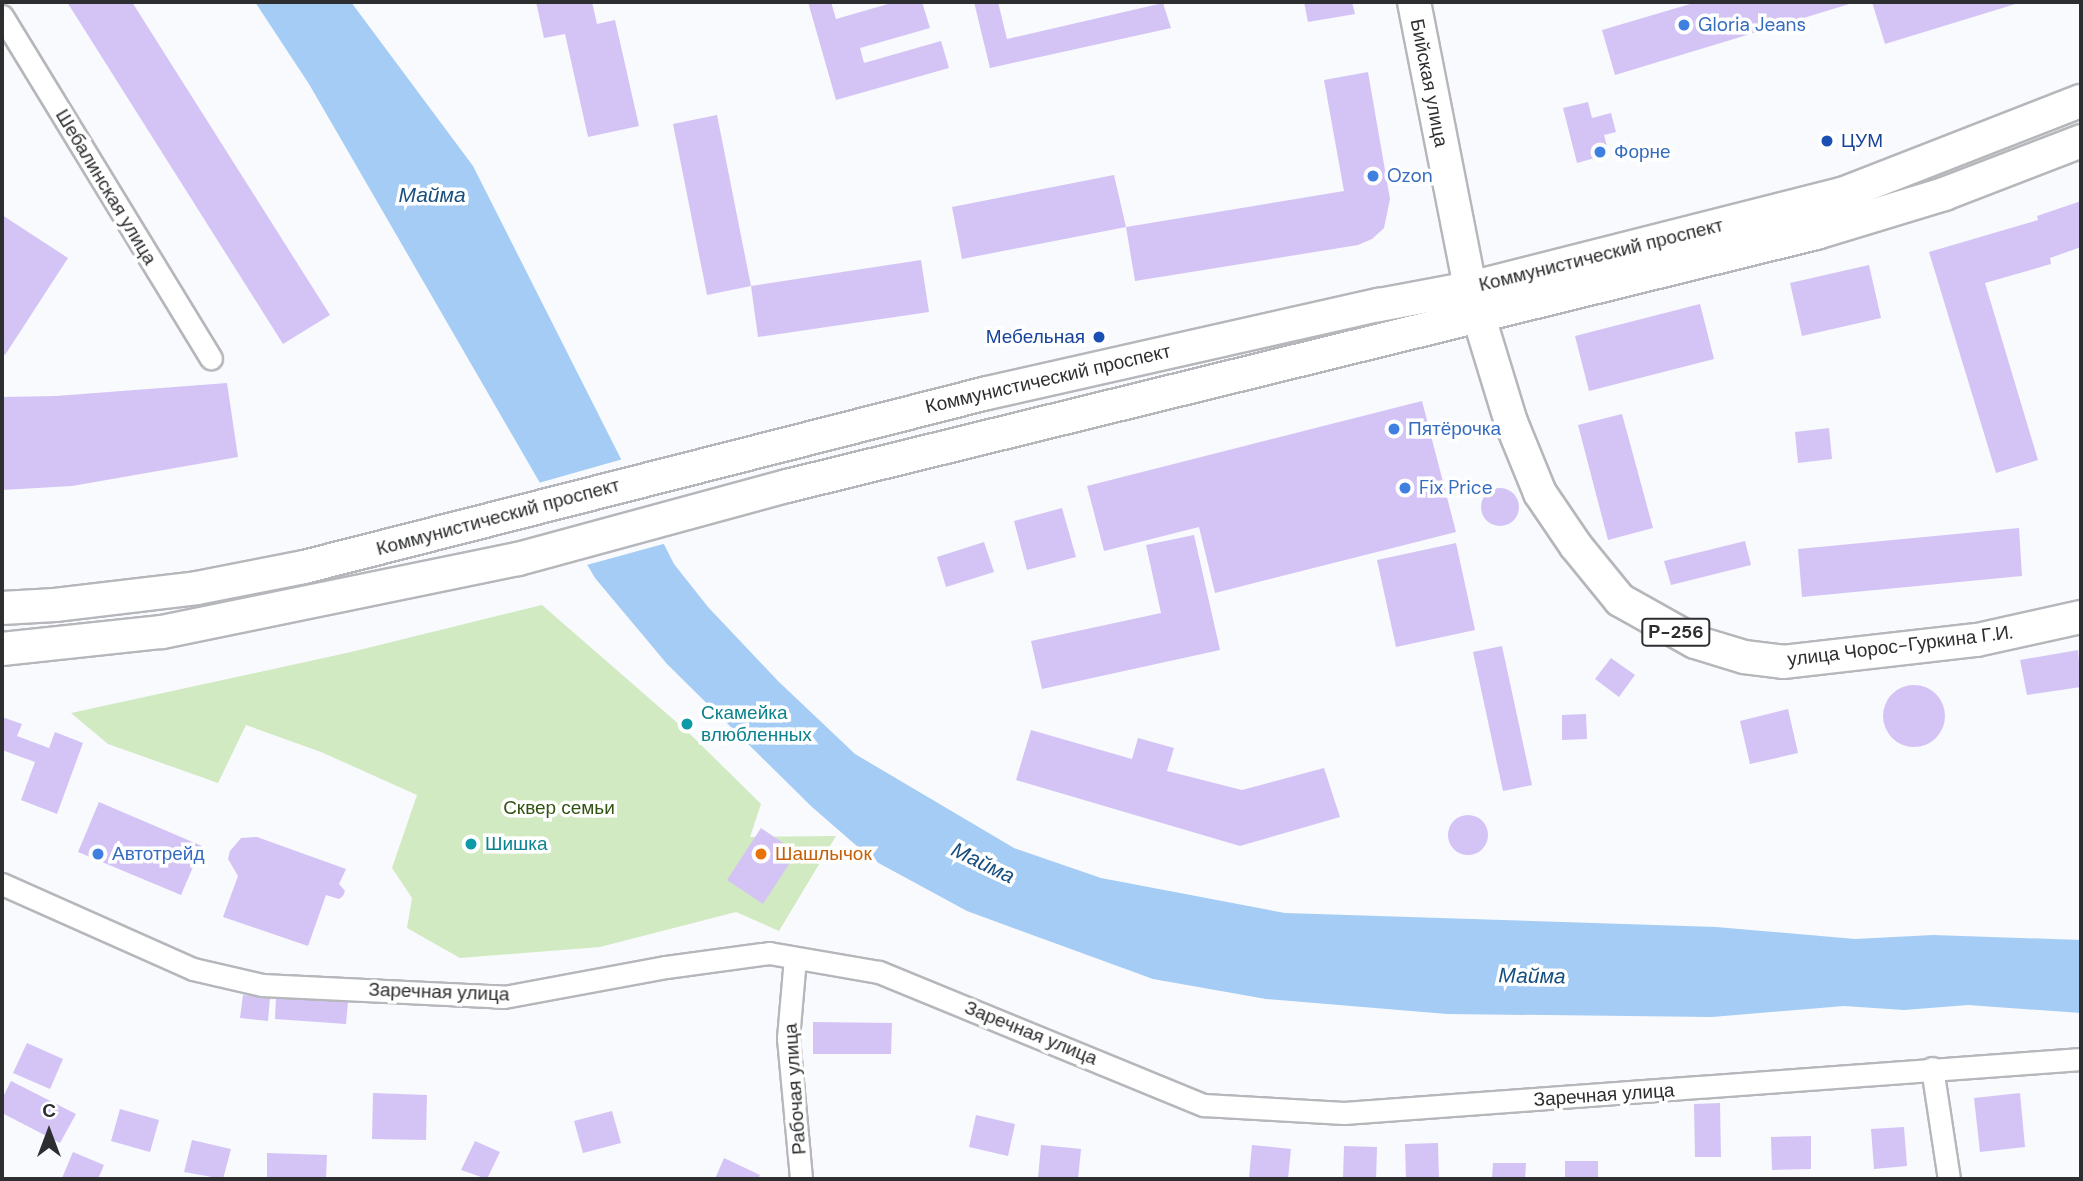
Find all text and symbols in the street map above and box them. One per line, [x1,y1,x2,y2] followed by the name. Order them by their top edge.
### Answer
[1698,14,1806,36] place label: Gloria Jeans
[1405,17,1453,149] street label: Бийская улица
[1676,17,1692,33] marker: Gloria Jeans
[51,105,161,269] street label: Шебалинская улица
[1841,130,1883,152] place label: ЦУМ
[1819,133,1835,149] marker: ЦУМ
[1614,141,1671,163] place label: Форне
[1592,144,1608,160] marker: Форне
[1387,165,1433,187] place label: Ozon
[1365,168,1381,184] marker: Ozon
[398,182,466,208] water label: Майма
[1476,214,1726,296] street label: Коммунистический проспект
[986,326,1085,348] place label: Мебельная
[1091,329,1107,345] marker: Мебельная
[923,340,1173,418] street label: Коммунистический проспект
[1408,418,1501,440] place label: Пятёрочка
[1386,421,1402,437] marker: Пятёрочка
[374,474,622,560] street label: Коммунистический проспект
[1419,477,1492,499] place label: Fix Price
[1397,480,1413,496] marker: Fix Price
[1641,618,1711,646] road number: Р-256
[1786,621,2014,671] street label: улица Чорос-Гуркина Г.И.
[701,702,812,746] place label: Скамейка влюбленных
[679,716,695,732] marker: Скамейка влюбленных
[503,797,615,819] park label: Сквер семьи
[485,833,548,855] place label: Шишка
[463,836,479,852] marker: Шишка
[947,837,1019,889] water label: Майма
[112,843,205,865] place label: Автотрейд
[775,843,872,865] place label: Шашлычок
[90,846,106,862] marker: Автотрейд
[753,846,769,862] marker: Шашлычок
[1498,963,1566,989] water label: Майма
[368,978,510,1006] street label: Заречная улица
[961,996,1101,1070] street label: Заречная улица
[779,1023,811,1155] street label: Рабочая улица
[1533,1079,1675,1111] street label: Заречная улица
[14,1097,84,1167] north arrow
[42,1098,56,1123] text: С

